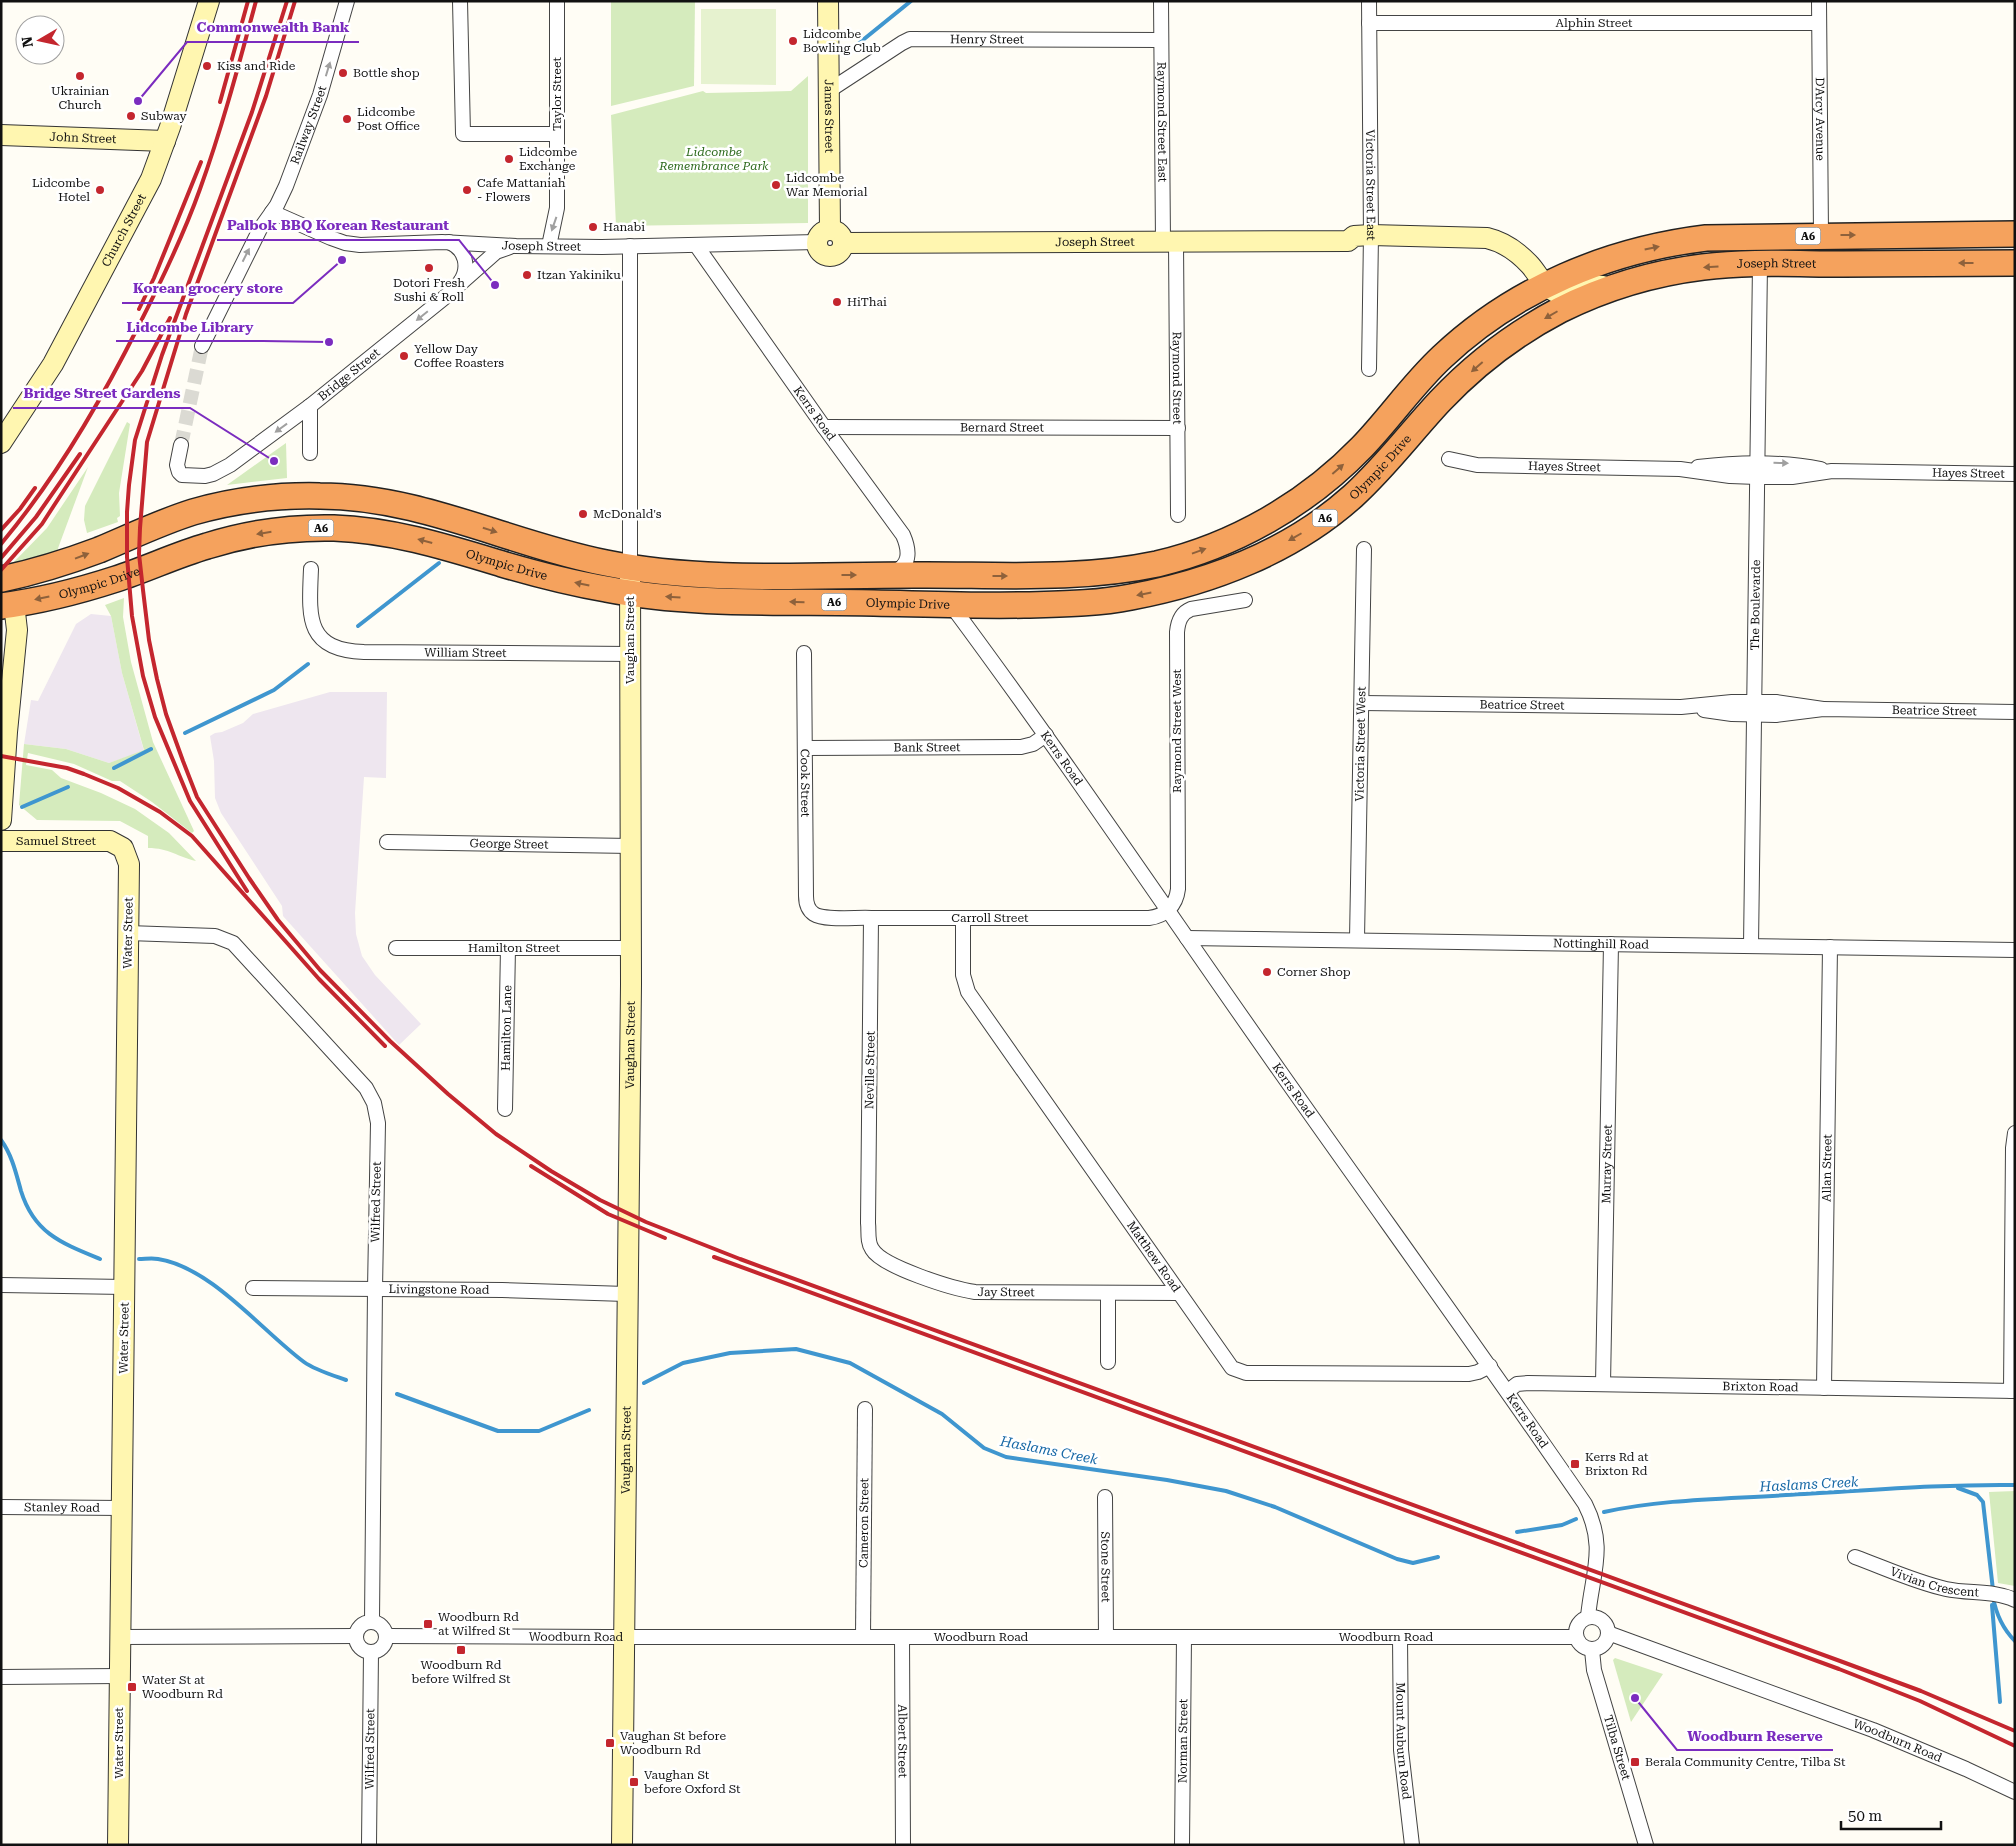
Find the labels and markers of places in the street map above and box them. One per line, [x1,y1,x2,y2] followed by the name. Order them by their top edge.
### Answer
[187,13,359,42] callout: Commonwealth Bank
[803,27,881,55] place label: Lidcombe Bowling Club
[787,35,799,47] marker: Lidcombe Bowling Club
[217,59,296,73] place label: Kiss and Ride
[201,60,213,72] marker: Kiss and Ride
[353,66,420,80] place label: Bottle shop
[337,67,349,79] marker: Bottle shop
[74,70,86,82] marker: Ukrainian Church
[51,84,109,112] place label: Ukrainian Church
[357,105,420,133] place label: Lidcombe Post Office
[141,109,187,123] place label: Subway
[125,110,137,122] marker: Subway
[341,113,353,125] marker: Lidcombe Post Office
[519,145,578,173] place label: Lidcombe Exchange
[503,153,515,165] marker: Lidcombe Exchange
[786,171,868,199] place label: Lidcombe War Memorial
[32,176,90,204] place label: Lidcombe Hotel
[477,176,566,204] place label: Cafe Mattaniah - Flowers
[770,179,782,191] marker: Lidcombe War Memorial
[94,184,106,196] marker: Lidcombe Hotel
[461,184,473,196] marker: Cafe Mattaniah - Flowers
[217,211,459,240] callout: Palbok BBQ Korean Restaurant
[603,220,645,234] place label: Hanabi
[587,221,599,233] marker: Hanabi
[423,262,435,274] marker: Dotori Fresh Sushi & Roll
[537,268,621,282] place label: Itzan Yakiniku
[521,269,533,281] marker: Itzan Yakiniku
[122,274,293,303] callout: Korean grocery store
[393,276,465,304] place label: Dotori Fresh Sushi & Roll
[847,295,887,309] place label: HiThai
[831,296,843,308] marker: HiThai
[116,312,263,341] callout: Lidcombe Library
[414,342,504,370] place label: Yellow Day Coffee Roasters
[398,350,410,362] marker: Yellow Day Coffee Roasters
[13,379,190,408] callout: Bridge Street Gardens
[593,507,662,521] place label: McDonald's
[577,508,589,520] marker: McDonald's
[1277,965,1351,979] place label: Corner Shop
[1261,966,1273,978] marker: Corner Shop
[1585,1450,1649,1478] place label: Kerrs Rd at Brixton Rd
[1569,1458,1581,1470] marker: Kerrs Rd at Brixton Rd
[438,1610,519,1638] place label: Woodburn Rd at Wilfred St
[422,1618,434,1630] marker: Woodburn Rd at Wilfred St
[455,1644,467,1656] marker: Woodburn Rd before Wilfred St
[411,1658,511,1686] place label: Woodburn Rd before Wilfred St
[142,1673,223,1701] place label: Water St at Woodburn Rd
[126,1681,138,1693] marker: Water St at Woodburn Rd
[1677,1721,1833,1750] callout: Woodburn Reserve
[620,1729,726,1757] place label: Vaughan St before Woodburn Rd
[604,1737,616,1749] marker: Vaughan St before Woodburn Rd
[1645,1755,1846,1769] place label: Berala Community Centre, Tilba St
[1629,1756,1641,1768] marker: Berala Community Centre, Tilba St
[644,1768,741,1796] place label: Vaughan St before Oxford St
[628,1776,640,1788] marker: Vaughan St before Oxford St

